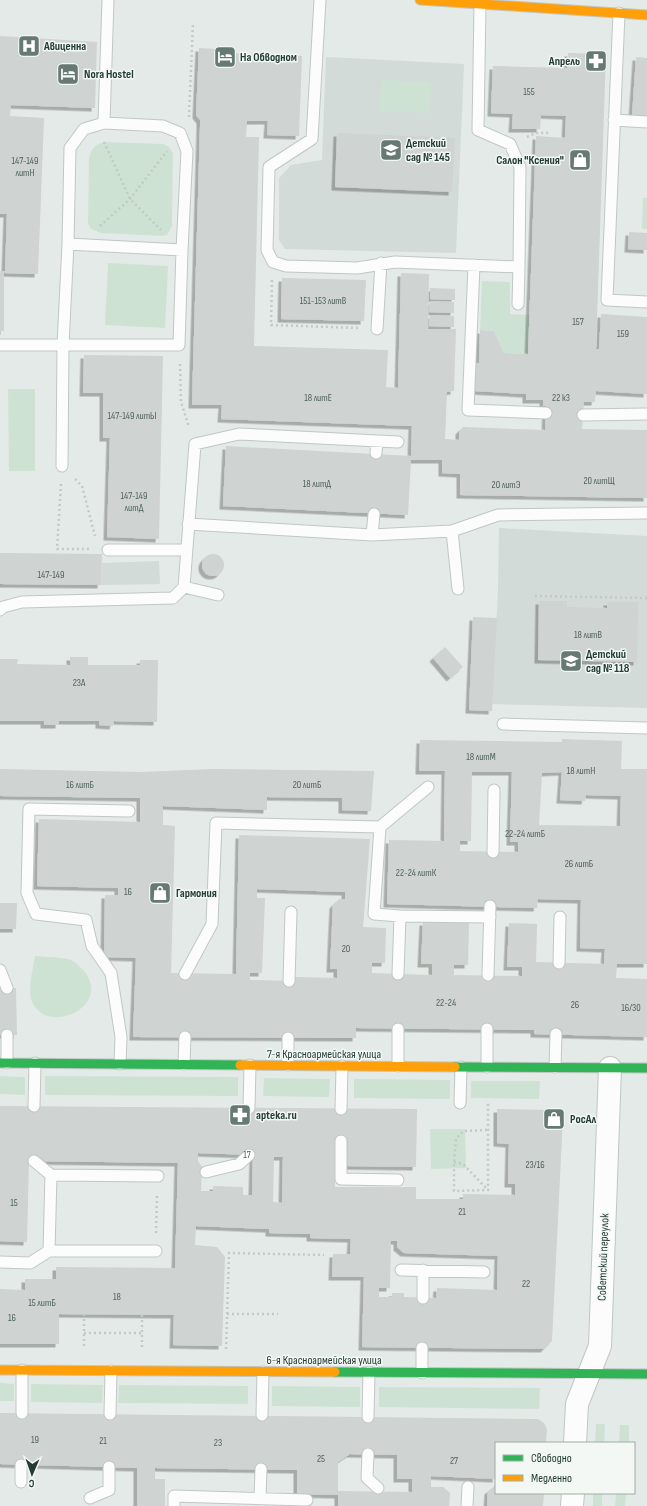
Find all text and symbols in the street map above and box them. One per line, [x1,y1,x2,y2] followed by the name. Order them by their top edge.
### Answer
[16,33,42,59] hospital icon: Авиценна
[43,39,86,54] place label: Авиценна
[212,44,238,70] hotel icon: На Обводном
[583,48,609,74] pharmacy icon: Апрель
[240,50,297,65] place label: На Обводном
[548,54,580,69] place label: Апрель
[55,61,81,87] hotel icon: Nora Hostel
[84,67,134,82] place label: Nora Hostel
[523,86,535,98] house number: 155
[406,136,450,165] place label: Детский сад № 145
[378,137,404,163] school or university icon: Детский сад № 145
[567,147,593,173] shop icon: Салон "Ксения"
[496,153,564,168] place label: Салон "Ксения"
[12,155,38,179] house number: 147-149 литН
[300,295,347,307] house number: 151-153 литВ
[572,316,584,328] house number: 157
[617,328,629,340] house number: 159
[304,392,332,404] house number: 18 литЕ
[552,392,570,404] house number: 22 к3
[108,410,156,422] house number: 147-149 литЫ
[583,475,615,487] house number: 20 литЩ
[303,478,331,490] house number: 18 литД
[492,479,521,491] house number: 20 литЭ
[121,490,147,514] house number: 147-149 литД
[38,569,64,581] house number: 147-149
[574,629,603,641] house number: 18 литВ
[586,647,630,676] place label: Детский сад № 118
[558,648,584,674] school or university icon: Детский сад № 118
[73,677,86,689] house number: 23А
[466,751,496,763] house number: 18 литМ
[567,765,595,777] house number: 18 литН
[66,779,95,791] house number: 16 литБ
[293,779,322,791] house number: 20 литБ
[505,828,546,840] house number: 22-24 литБ
[565,858,594,870] house number: 26 литБ
[396,867,437,879] house number: 22-24 литК
[147,880,173,906] shop icon: Гармония
[124,886,132,898] house number: 16
[176,886,217,901] place label: Гармония
[342,943,350,955] house number: 20
[436,997,456,1009] house number: 22-24
[571,999,579,1011] house number: 26
[621,1002,641,1014] house number: 16/30
[267,1047,381,1062] street label: 7-я Красноармейская улица
[227,1102,253,1128] pharmacy icon: apteka.ru
[541,1106,567,1132] shop icon: РосАл
[256,1108,297,1123] place label: apteka.ru
[570,1112,597,1127] place label: РосАл
[243,1149,251,1161] house number: 17
[525,1159,545,1171] house number: 23/16
[10,1197,18,1209] house number: 15
[458,1206,466,1218] house number: 21
[594,1213,613,1301] street label: Советский переулок
[522,1278,530,1290] house number: 22
[113,1291,121,1303] house number: 18
[28,1297,56,1309] house number: 15 литБ
[8,1312,16,1324] house number: 16
[266,1353,382,1368] street label: 6-я Красноармейская улица
[31,1434,39,1446] house number: 19
[99,1435,107,1447] house number: 21
[214,1437,222,1449] house number: 23
[495,1442,635,1494] legend
[531,1451,572,1466] text: Свободно
[317,1453,325,1465] house number: 25
[12,1454,52,1494] north arrow
[450,1455,458,1467] house number: 27
[531,1471,572,1486] text: Медленно
[28,1477,35,1490] text: С

